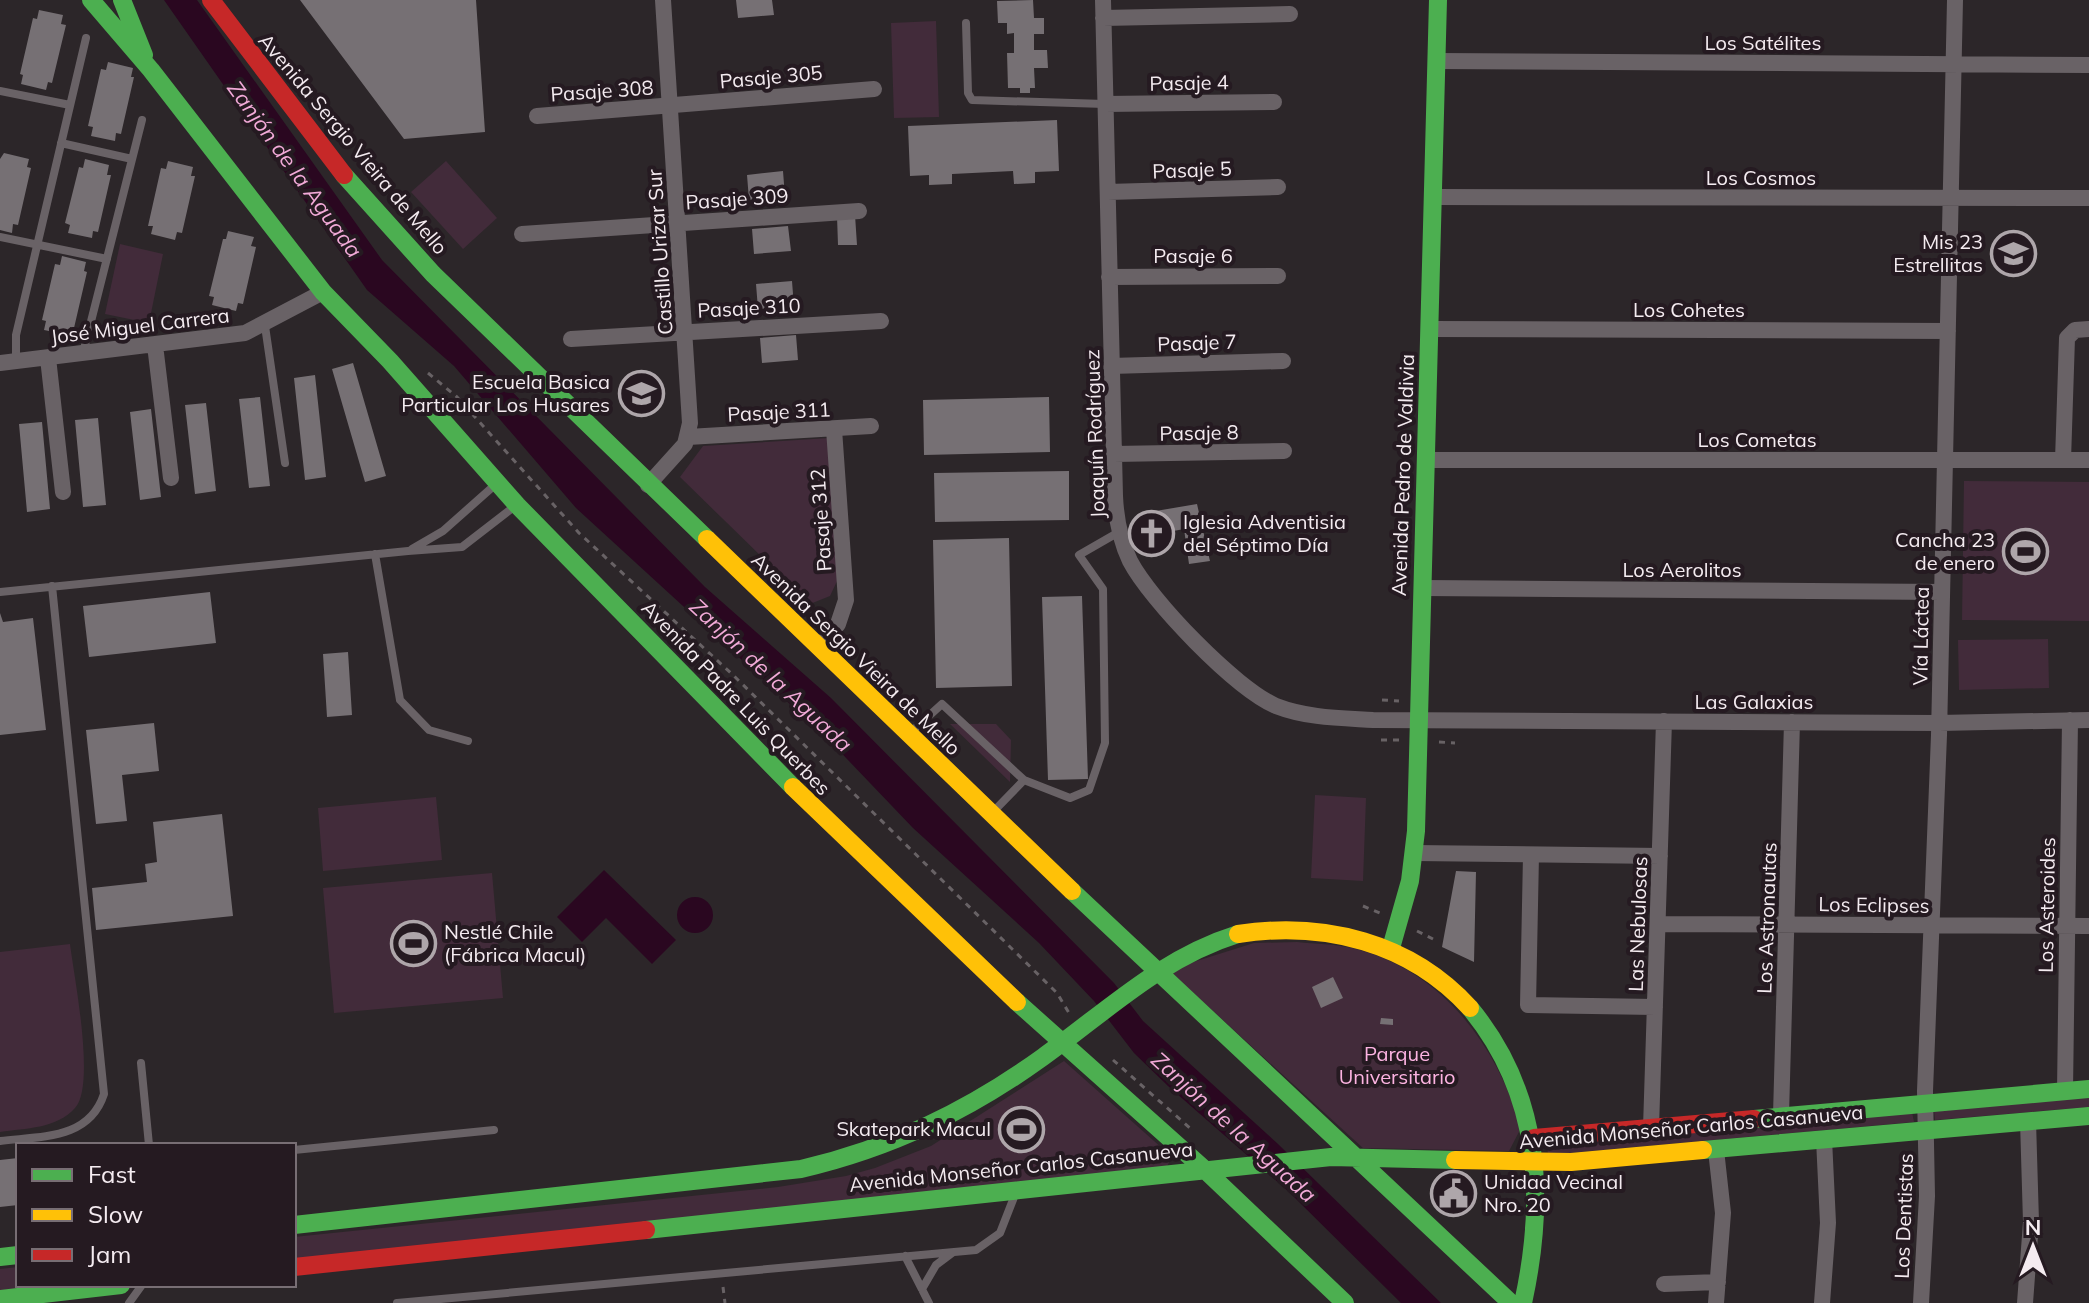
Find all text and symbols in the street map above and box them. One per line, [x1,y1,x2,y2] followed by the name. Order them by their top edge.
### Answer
[254,28,453,259] street label: Avenida Sergio Vieira de Mello
[1705,30,1821,55] street label: Los Satélites
[718,60,824,93] street label: Pasaje 305
[1149,69,1229,96] street label: Pasaje 4
[550,74,654,107] street label: Pasaje 308
[221,75,369,263] water label: Zanjón de la Aguada
[1152,156,1232,183] street label: Pasaje 5
[1706,165,1816,190] street label: Los Cosmos
[641,168,678,336] street label: Castillo Urizar Sur
[685,182,789,215] street label: Pasaje 309
[1893,229,1983,277] place label: Mis 23 Estrellitas
[1990,229,2038,277] school or university icon: Mis 23 Estrellitas
[1153,243,1233,268] street label: Pasaje 6
[697,292,801,323] street label: Pasaje 310
[1633,297,1745,322] street label: Los Cohetes
[49,302,231,349] street label: José Miguel Carrera
[1157,329,1237,356] street label: Pasaje 7
[1079,349,1110,519] street label: Joaquín Rodríguez
[1386,353,1419,596] street label: Avenida Pedro de Valdivia
[401,369,610,417] place label: Escuela Basica Particular Los Husares
[617,370,665,418] school or university icon: Escuela Basica Particular Los Husares
[727,396,831,427] street label: Pasaje 311
[1159,419,1239,446] street label: Pasaje 8
[1697,427,1817,452] street label: Los Cometas
[804,468,837,572] street label: Pasaje 312
[1128,509,1176,557] church icon: Iglesia Adventisia del Séptimo Día
[1183,509,1346,557] place label: Iglesia Adventisia del Séptimo Día
[1895,527,1995,575] place label: Cancha 23 de enero
[2002,527,2050,575] sports icon: Cancha 23 de enero
[747,547,966,760] street label: Avenida Sergio Vieira de Mello
[1622,557,1742,582] street label: Los Aerolitos
[1907,587,1934,685] street label: Vía Láctea
[684,592,858,758] water label: Zanjón de la Aguada
[637,595,836,800] street label: Avenida Padre Luis Querbes
[1695,689,1813,714] street label: Las Galaxias
[2033,837,2060,973] street label: Los Asteroides
[1751,842,1782,994] street label: Los Astronautas
[1623,856,1652,992] street label: Las Nebulosas
[1818,891,1930,918] street label: Los Eclipses
[389,919,437,967] sports icon: Nestlé Chile (Fábrica Macul)
[444,919,586,967] place label: Nestlé Chile (Fábrica Macul)
[1339,1041,1455,1089] park label: Parque Universitario
[1146,1046,1322,1208] water label: Zanjón de la Aguada
[1518,1099,1864,1154] street label: Avenida Monseñor Carlos Casanueva
[998,1105,1046,1153] sports icon: Skatepark Macul
[836,1116,991,1141] place label: Skatepark Macul
[848,1136,1194,1197] street label: Avenida Monseñor Carlos Casanueva
[16,1143,296,1287] legend
[1889,1153,1918,1279] street label: Los Dentistas
[88,1159,136,1189] text: Fast
[1429,1169,1477,1217] public building icon: Unidad Vecinal Nro. 20
[1484,1169,1623,1217] place label: Unidad Vecinal Nro. 20
[88,1199,143,1229] text: Slow
[1993,1207,2073,1287] north arrow
[2025,1213,2041,1241] text: N
[88,1239,131,1269] text: Jam

